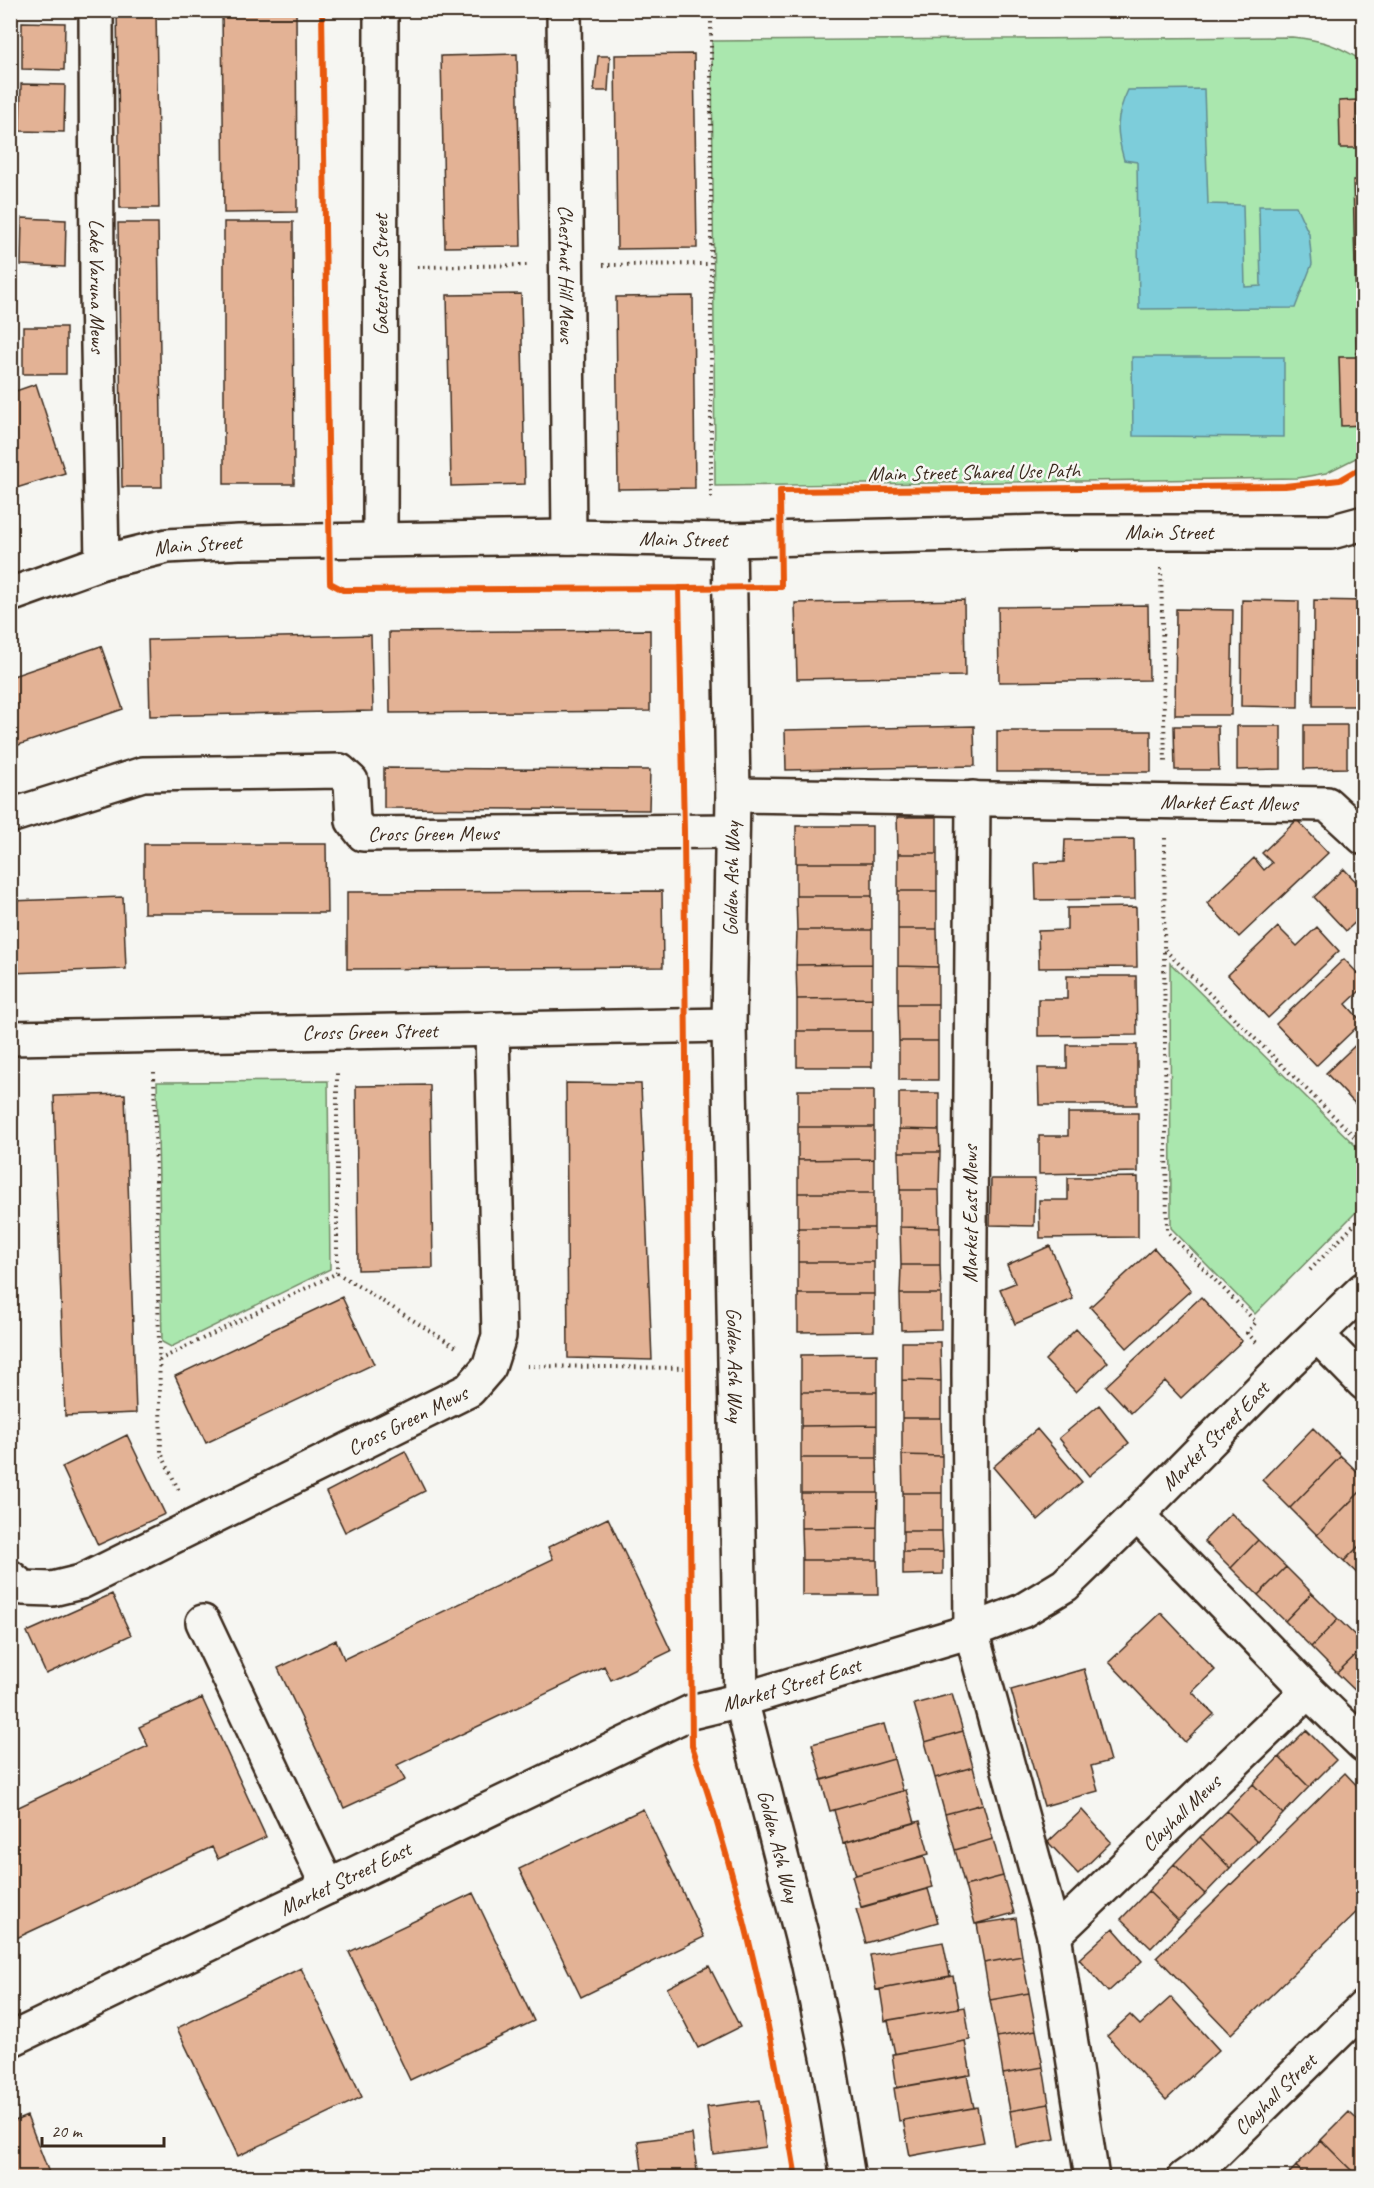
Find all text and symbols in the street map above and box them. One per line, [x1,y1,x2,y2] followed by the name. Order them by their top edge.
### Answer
[553,205,580,345] street label: Chestnut Hill Mews
[367,212,394,336] street label: Gatestone Street
[84,219,111,355] street label: Lake Varuna Mews
[868,457,1081,487] street label: Main Street Shared Use Path
[1125,519,1215,545] street label: Main Street
[639,525,730,553] street label: Main Street
[151,529,244,562] street label: Main Street
[1160,788,1300,817] street label: Market East Mews
[368,820,500,847] street label: Cross Green Mews
[717,820,745,936] street label: Golden Ash Way
[302,1017,440,1046] street label: Cross Green Street
[957,1144,983,1283] street label: Market East Mews
[721,1307,749,1424] street label: Golden Ash Way
[1156,1374,1276,1496] street label: Market Street East
[343,1379,473,1461] street label: Cross Green Mews
[720,1651,866,1717] street label: Market Street East
[1136,1768,1227,1857] street label: Clayhall Mews
[752,1787,806,1907] street label: Golden Ash Way
[275,1835,417,1921] street label: Market Street East
[1228,2047,1323,2140] street label: Clayhall Street
[42,2110,164,2148] scale bar
[51,2120,84,2142] text: 20 m

